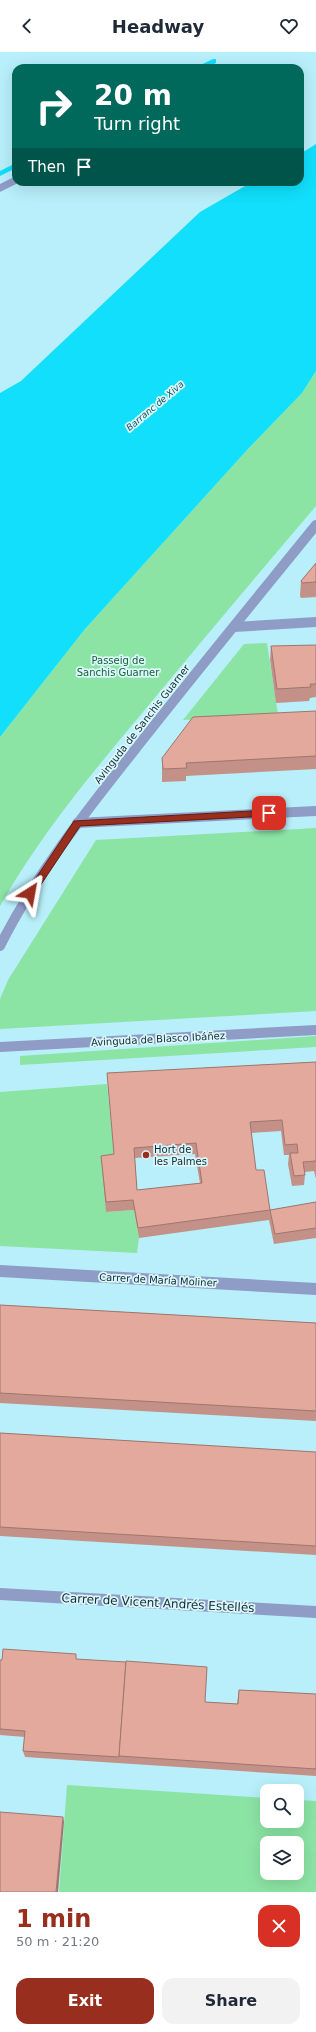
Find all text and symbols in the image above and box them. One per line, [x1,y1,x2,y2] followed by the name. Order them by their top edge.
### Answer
[16,15,38,37] icon: back
[278,15,300,37] icon: heart
[112,16,204,37] text: Headway
[94,79,172,112] text: 20 m
[28,80,80,132] icon: right
[94,113,180,134] text: Turn right
[73,156,95,178] icon: arrive
[28,158,65,176] text: Then
[124,379,186,433] water label: Barranc de Xiva
[77,655,160,678] park label: Passeig de Sanchis Guarner
[92,662,192,786] street label: Avinguda de Sanchis Guarner
[252,796,286,830] pin
[258,802,280,824] icon: arrive
[9,872,51,914] position arrow
[91,1030,225,1048] street label: Avinguda de Blasco Ibáñez
[154,1144,207,1167] place label: Hort de les Palmes
[141,1150,151,1160] marker: Hort de les Palmes
[99,1271,218,1289] street label: Carrer de María Moliner
[61,1591,255,1615] street label: Carrer de Vicent Andrés Estellés
[260,1784,304,1880] map controls
[260,1784,304,1828] button: search
[260,1836,304,1880] button: layers
[16,1905,91,1933] text: 1 min
[258,1905,300,1947] button: close
[16,1934,99,1949] text: 50 m · 21:20
[16,1978,154,2024] button: Exit
[162,1978,300,2024] button: Share

